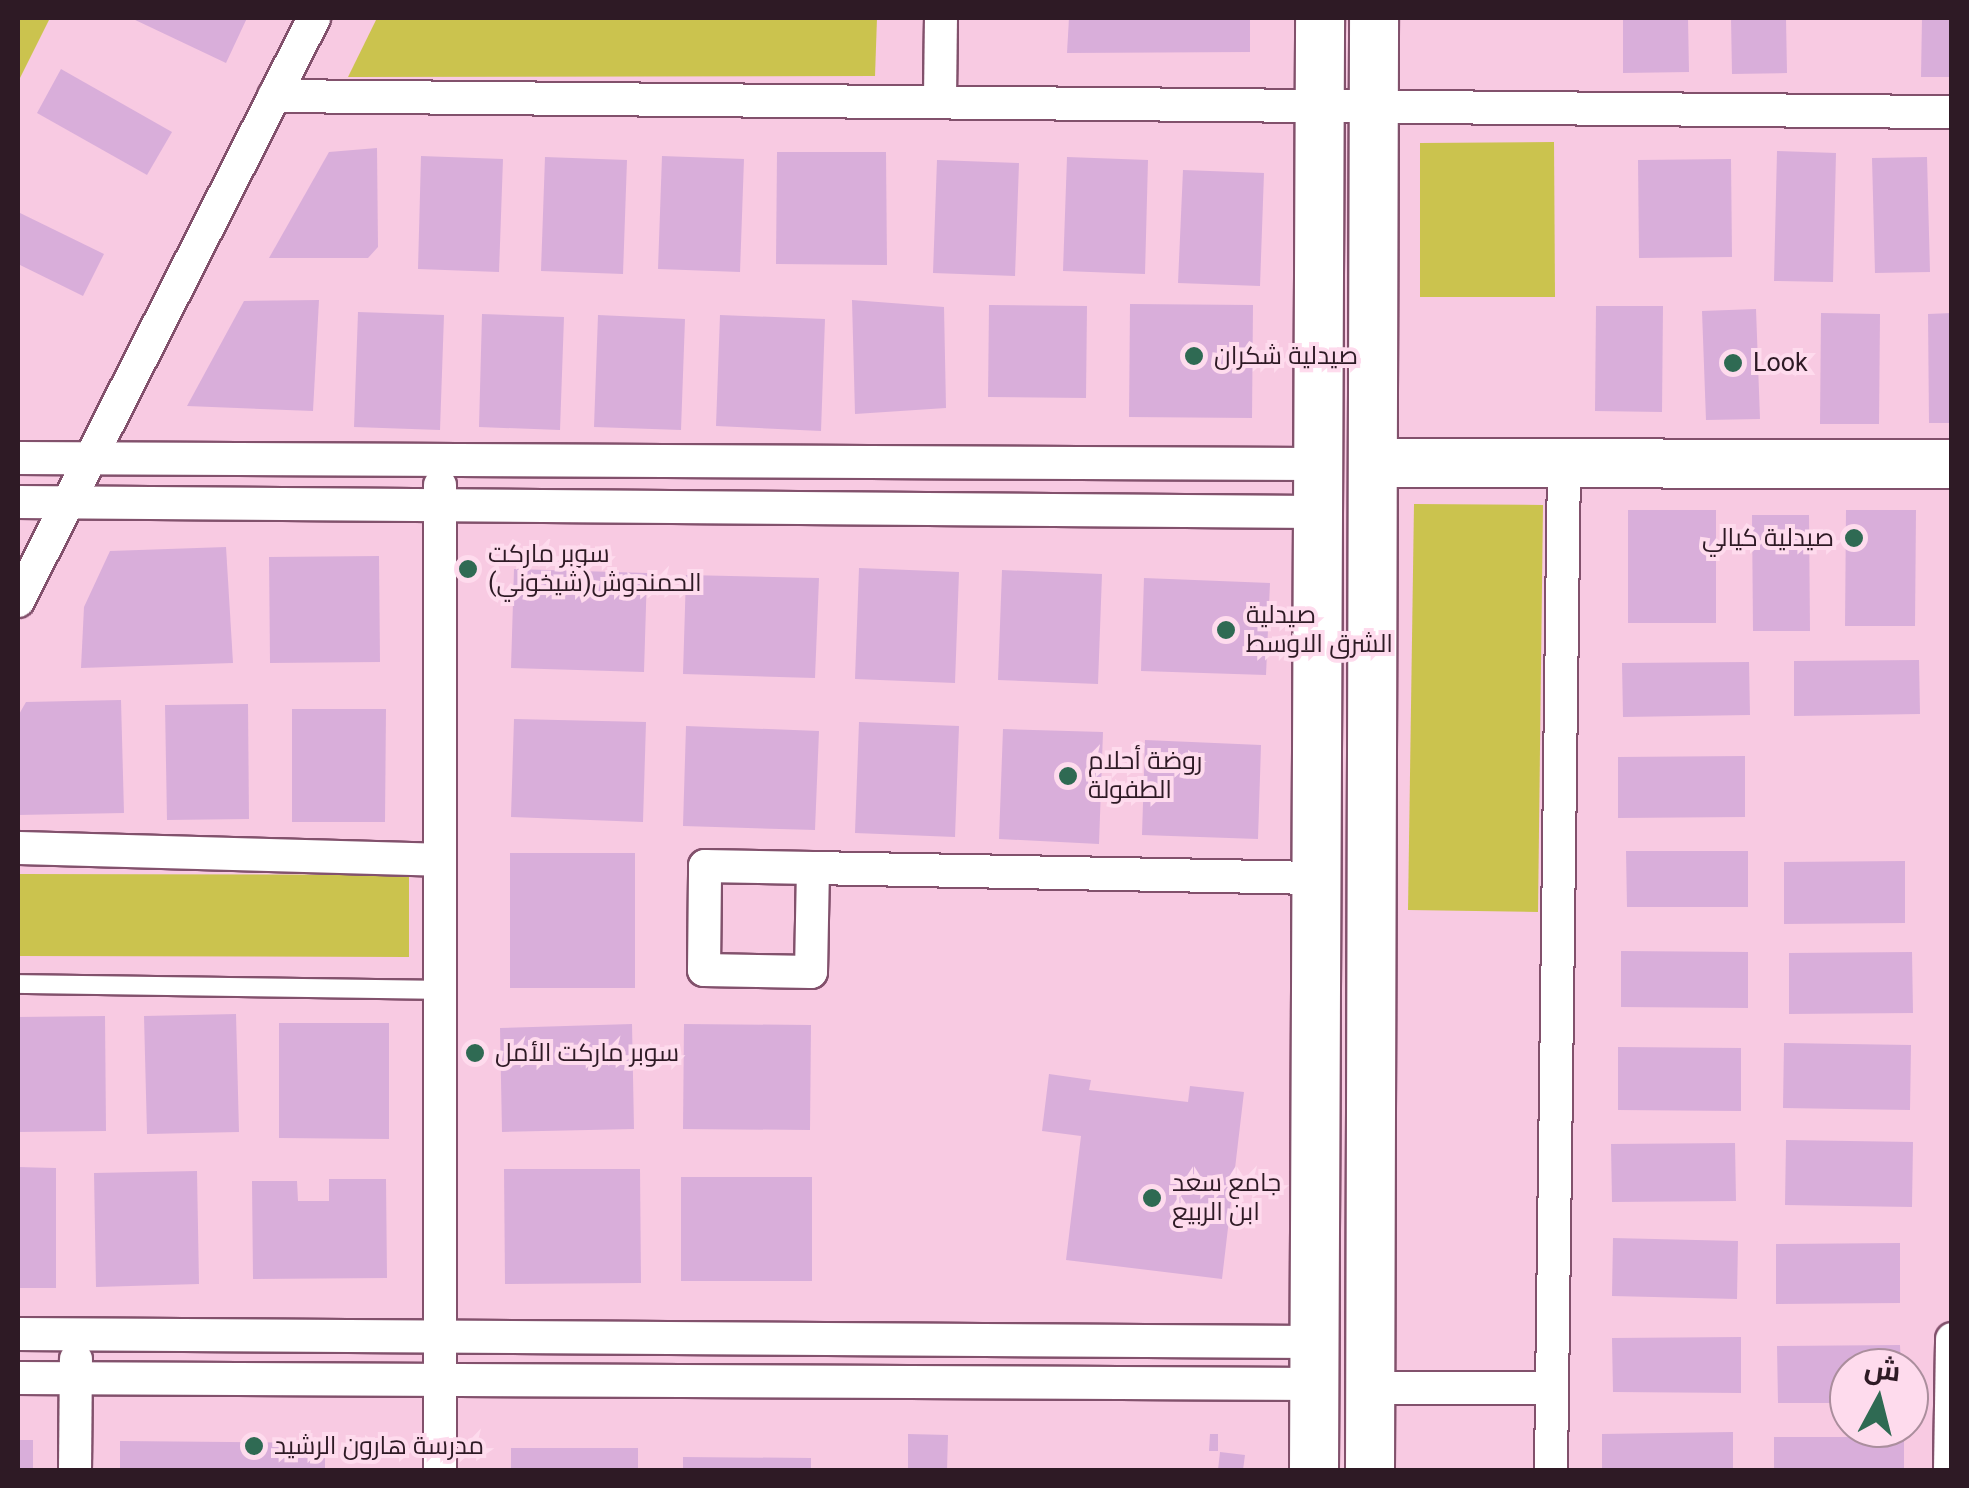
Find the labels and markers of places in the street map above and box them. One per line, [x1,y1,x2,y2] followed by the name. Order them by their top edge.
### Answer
[1214,341,1358,371] place label: صيدلية شكران
[1183,345,1205,367] marker: صيدلية شكران
[1753,348,1808,378] place label: Look
[1722,352,1744,374] marker: Look
[1702,523,1834,553] place label: صيدلية كيالي
[1843,527,1865,549] marker: صيدلية كيالي
[488,540,702,599] place label: سوبر ماركت الحمندوش(شيخوني)
[457,558,479,580] marker: سوبر ماركت الحمندوش(شيخوني)
[1246,601,1393,660] place label: صيدلية الشرق الاوسط
[1215,619,1237,641] marker: صيدلية الشرق الاوسط
[1088,747,1202,806] place label: روضة أحلام الطفولة
[1057,765,1079,787] marker: روضة أحلام الطفولة
[495,1038,679,1068] place label: سوبر ماركت الأمل
[464,1042,486,1064] marker: سوبر ماركت الأمل
[1172,1169,1281,1228] place label: جامع سعد ابن الربيع
[1141,1187,1163,1209] marker: جامع سعد ابن الربيع
[274,1431,484,1461] place label: مدرسة هارون الرشيد
[243,1435,265,1457] marker: مدرسة هارون الرشيد

